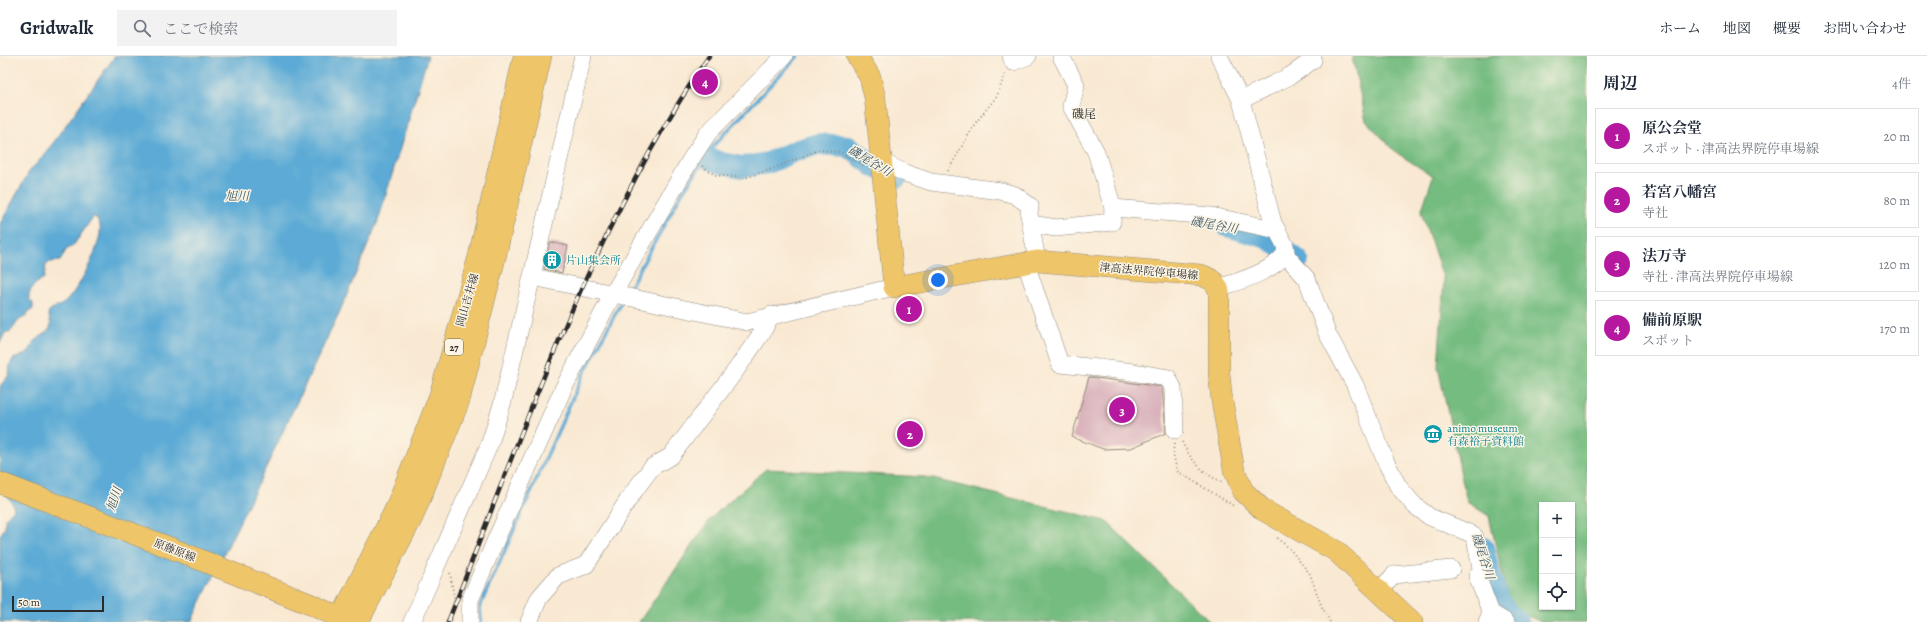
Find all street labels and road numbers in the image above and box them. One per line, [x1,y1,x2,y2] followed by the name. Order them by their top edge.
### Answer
[1099,260,1199,283] street label: 津高法界院停車場線
[453,272,482,329] street label: 岡山吉井線
[445,339,463,355] road number: 27
[152,536,198,565] street label: 原藤原線

